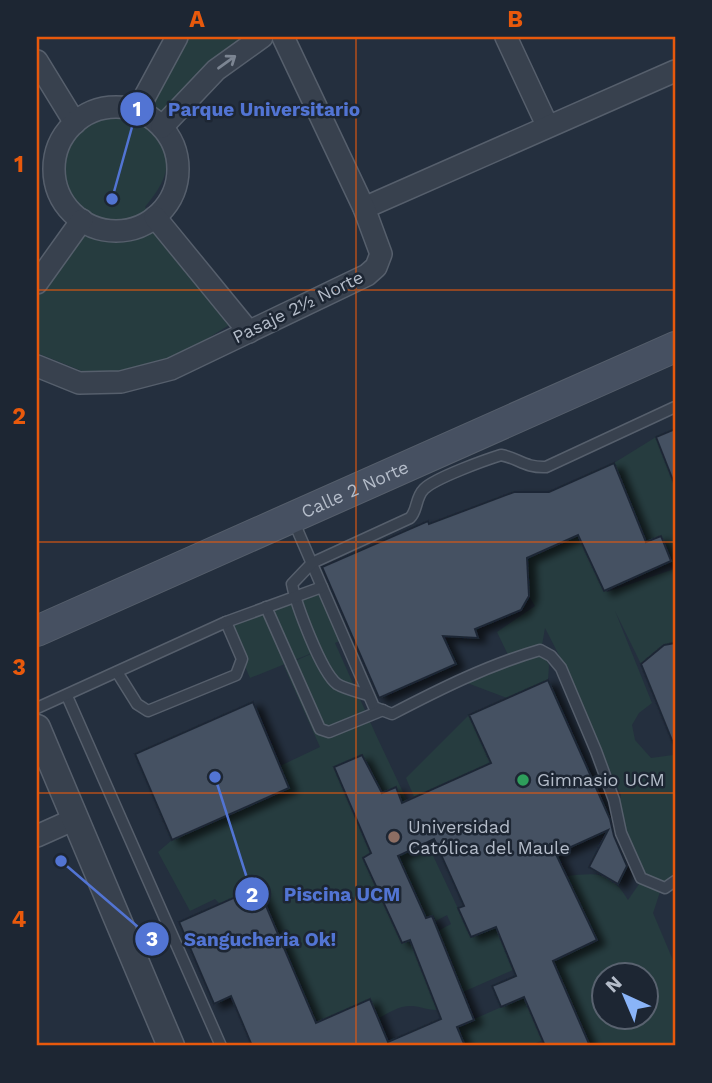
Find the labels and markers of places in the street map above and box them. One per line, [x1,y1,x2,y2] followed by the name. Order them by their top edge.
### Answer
[119,89,375,129] callout: Parque Universitario
[537,769,665,790] place label: Gimnasio UCM
[515,772,531,788] marker: Gimnasio UCM
[408,816,570,858] place label: Universidad Católica del Maule
[386,829,402,845] marker: Universidad Católica del Maule
[235,874,414,914] callout: Piscina UCM
[135,919,350,959] callout: Sangucheria Ok!

